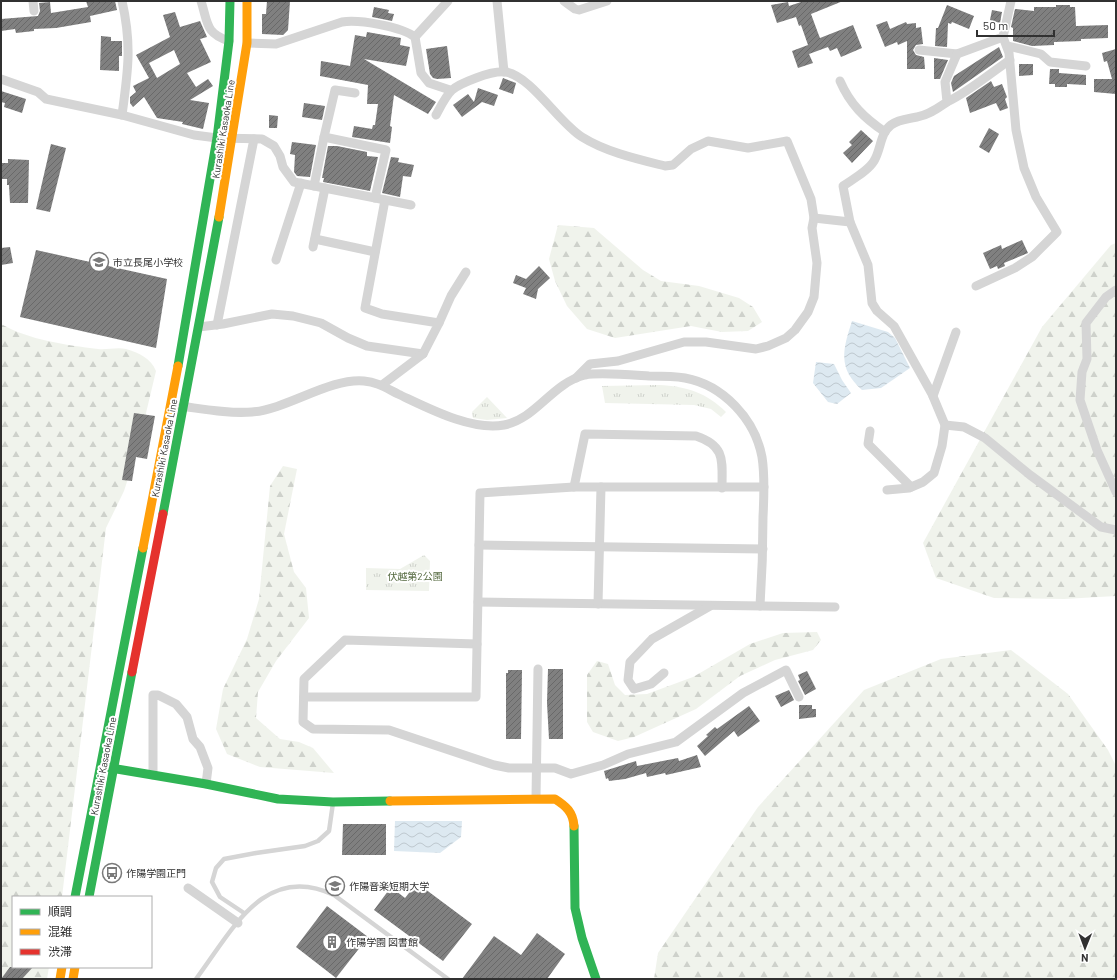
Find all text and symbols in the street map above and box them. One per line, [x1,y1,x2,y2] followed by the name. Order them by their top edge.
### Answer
[977,12,1054,38] scale bar
[983,18,1008,32] text: 50 m
[209,79,237,179] street label: Kurashiki Kasaoka Line
[88,251,110,273] school or university icon: 市立長尾小学校
[113,256,183,268] place label: 市立長尾小学校
[149,398,179,498] street label: Kurashiki Kasaoka Line
[387,570,443,582] park label: 伏越第2公園
[88,716,118,816] street label: Kurashiki Kasaoka Line
[101,862,123,884] bus stop icon: 作陽学園正門
[126,867,186,879] place label: 作陽学園正門
[324,875,346,897] school or university icon: 作陽音楽短期大学
[349,880,429,892] place label: 作陽音楽短期大学
[12,896,152,968] legend
[48,904,72,918] text: 順調
[48,924,72,938] text: 混雑
[1065,928,1105,968] north arrow
[321,931,343,953] building icon: 作陽学園 図書館
[346,936,418,948] place label: 作陽学園 図書館
[48,944,72,958] text: 渋滞
[1081,952,1089,965] text: N

